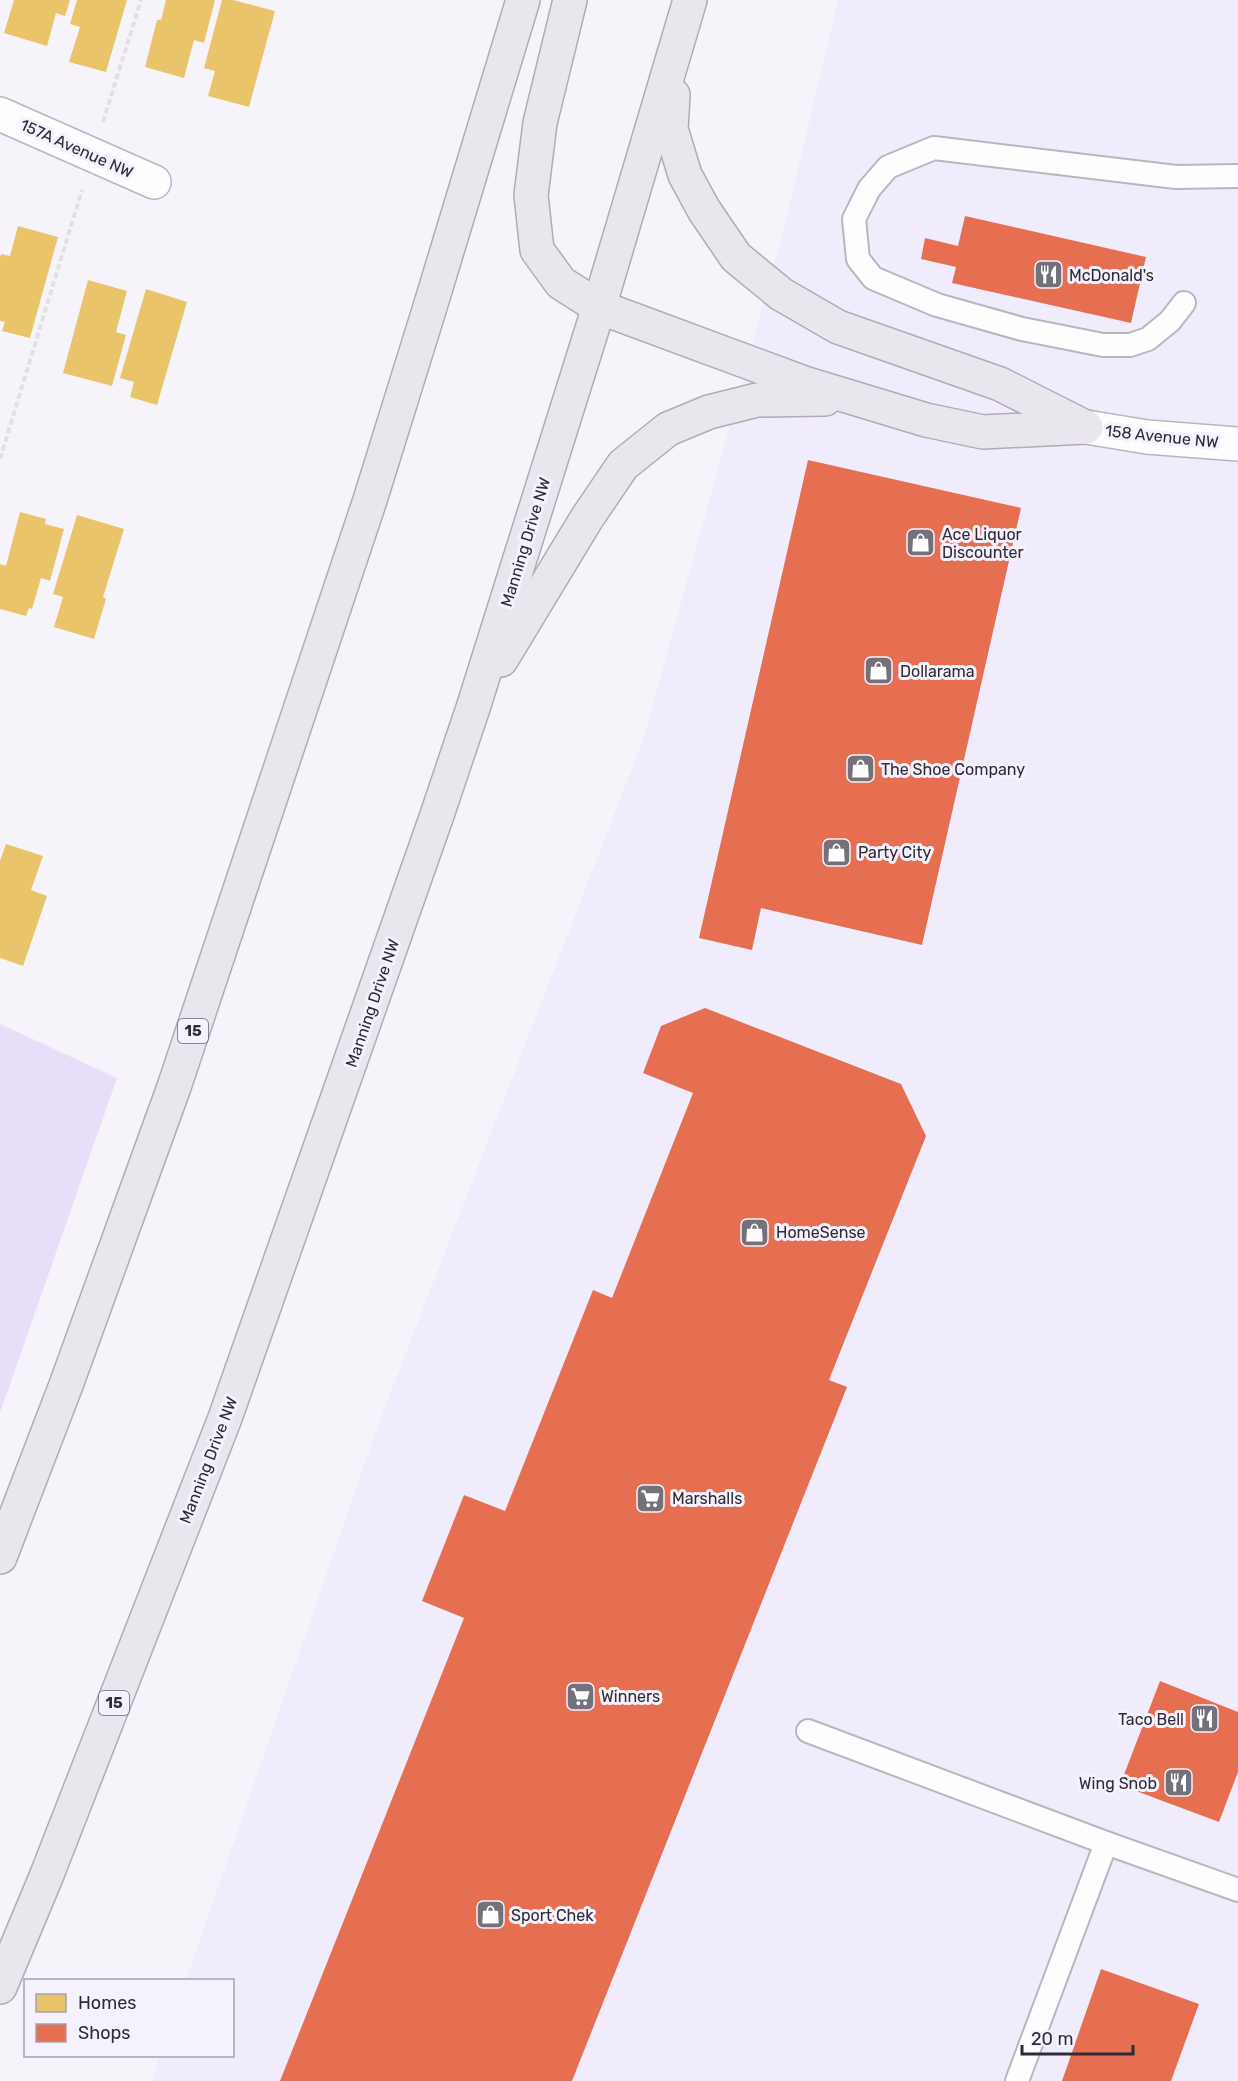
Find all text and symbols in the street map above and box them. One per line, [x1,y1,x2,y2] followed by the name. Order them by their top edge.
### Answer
[17,115,136,182] street label: 157A Avenue NW
[1032,259,1064,291] restaurant icon: McDonald's
[1069,266,1154,285] place label: McDonald's
[1104,421,1220,452] street label: 158 Avenue NW
[497,475,554,609] street label: Manning Drive NW
[942,525,1024,562] place label: Ace Liquor Discounter
[905,527,937,559] shop icon: Ace Liquor Discounter
[863,655,895,687] shop icon: Dollarama
[900,662,975,681] place label: Dollarama
[844,753,876,785] shop icon: The Shoe Company
[881,760,1025,779] place label: The Shoe Company
[821,836,853,868] shop icon: Party City
[858,843,931,862] place label: Party City
[342,936,403,1070] street label: Manning Drive NW
[178,1019,208,1043] road number: 15
[739,1216,771,1248] shop icon: HomeSense
[776,1223,866,1242] place label: HomeSense
[176,1394,241,1526] street label: Manning Drive NW
[635,1482,667,1514] supermarket icon: Marshalls
[672,1489,742,1508] place label: Marshalls
[564,1680,596,1712] supermarket icon: Winners
[601,1687,660,1706] place label: Winners
[99,1691,129,1715] road number: 15
[1189,1703,1221,1735] restaurant icon: Taco Bell
[1118,1710,1184,1729] place label: Taco Bell
[1162,1767,1194,1799] restaurant icon: Wing Snob
[1079,1774,1157,1793] place label: Wing Snob
[474,1899,506,1931] shop icon: Sport Chek
[511,1906,594,1925] place label: Sport Chek
[24,1979,234,2057] legend
[78,1992,136,2014] text: Homes
[1022,2018,1133,2056] scale bar
[78,2022,130,2044] text: Shops
[1031,2028,1073,2050] text: 20 m

